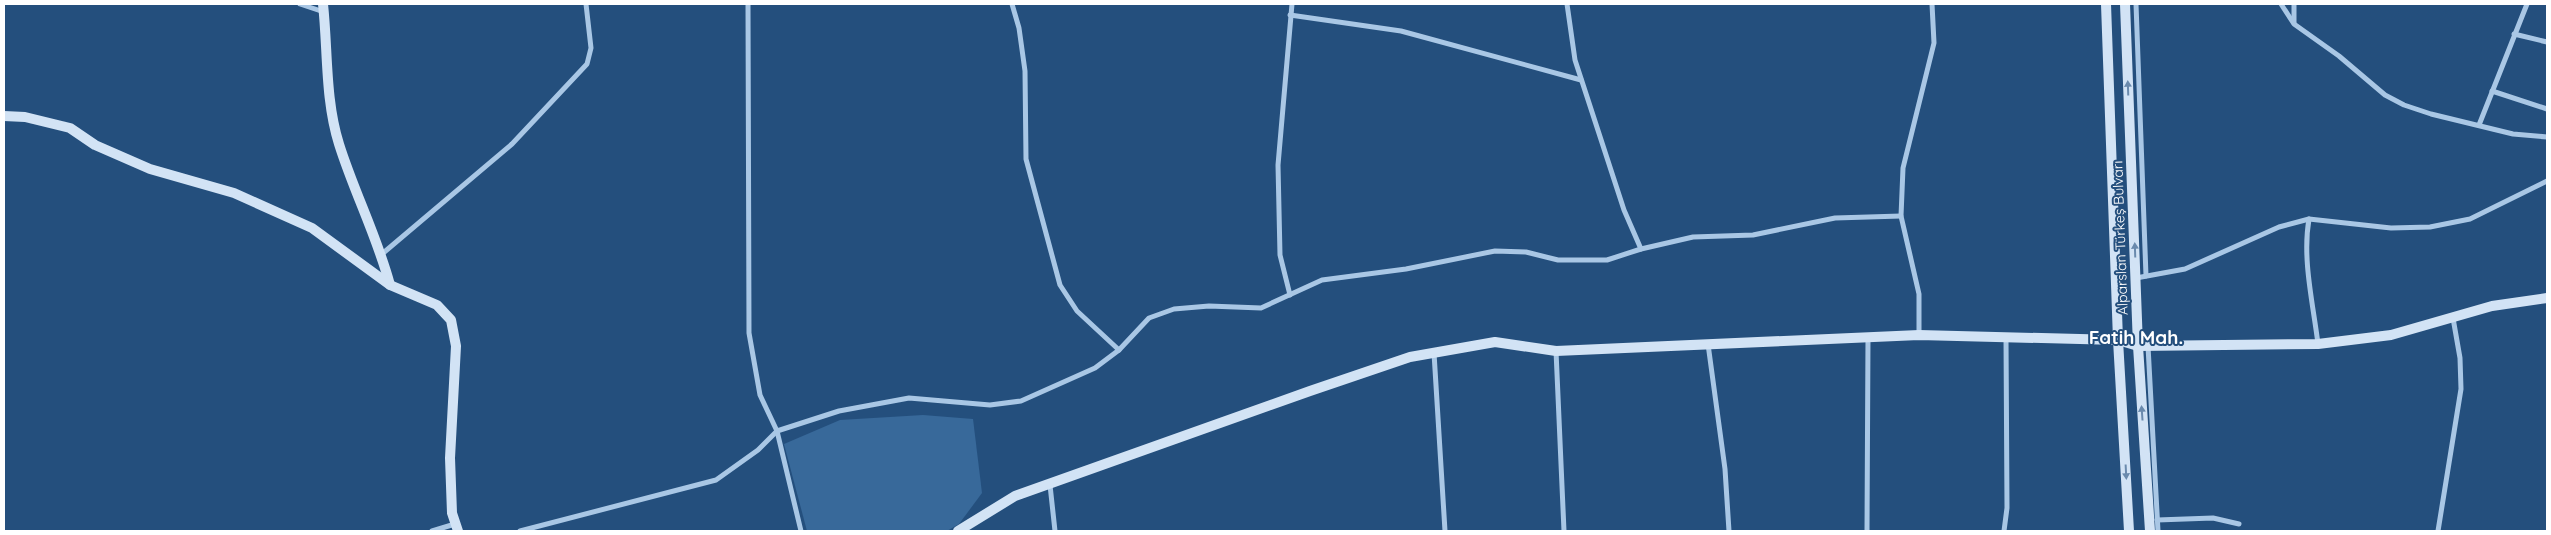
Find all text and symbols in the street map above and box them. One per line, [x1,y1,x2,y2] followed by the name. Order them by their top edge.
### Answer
[2124,80,2132,96] one-way arrow
[2108,160,2132,316] street label: Alparslan Türkeş Bulvarı
[2130,242,2138,258] one-way arrow
[2089,325,2183,349] district label: Fatih Mah.
[2138,404,2146,420] one-way arrow
[2123,464,2131,480] one-way arrow

